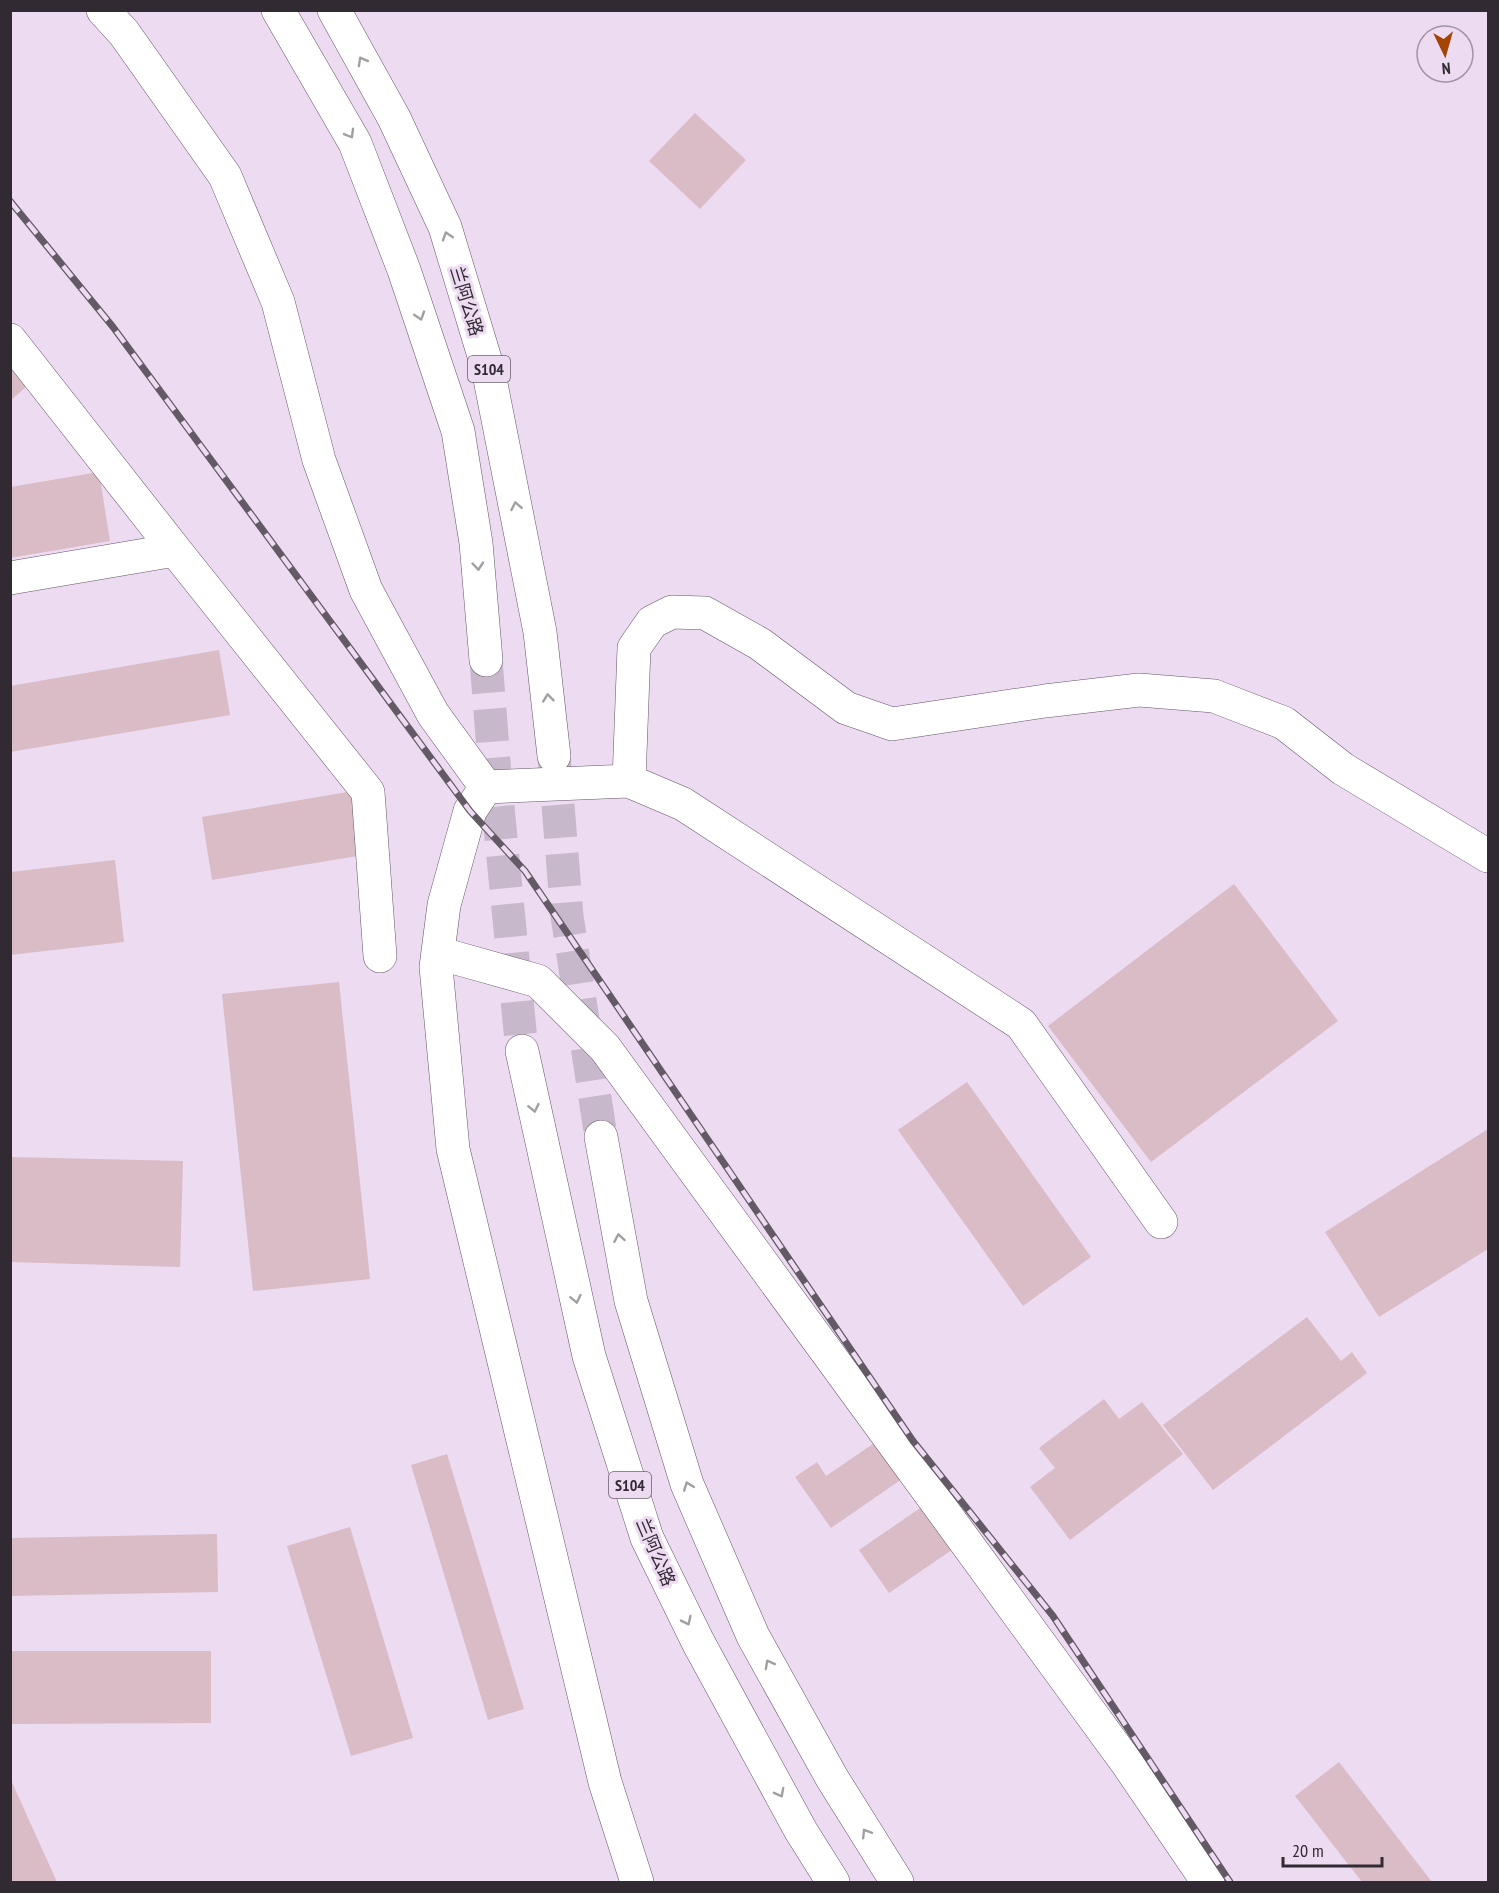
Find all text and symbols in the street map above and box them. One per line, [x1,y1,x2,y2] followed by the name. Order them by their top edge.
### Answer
[1415,24,1475,84] north arrow
[358,57,369,67] one-way arrow
[1441,59,1451,79] text: N
[343,128,354,138] one-way arrow
[442,231,455,242] one-way arrow
[445,263,489,339] street label: 兰阿公路
[412,310,425,321] one-way arrow
[468,356,510,382] road number: S104
[510,501,523,511] one-way arrow
[471,561,484,570] one-way arrow
[542,693,555,703] one-way arrow
[527,1103,540,1113] one-way arrow
[613,1234,626,1244] one-way arrow
[569,1293,582,1303] one-way arrow
[609,1472,651,1498] road number: S104
[683,1482,696,1492] one-way arrow
[631,1514,681,1590] street label: 兰阿公路
[680,1614,692,1625] one-way arrow
[765,1660,776,1670] one-way arrow
[773,1786,784,1797] one-way arrow
[861,1829,873,1839] one-way arrow
[1283,1830,1382,1868] scale bar
[1292,1839,1324,1862] text: 20 m

